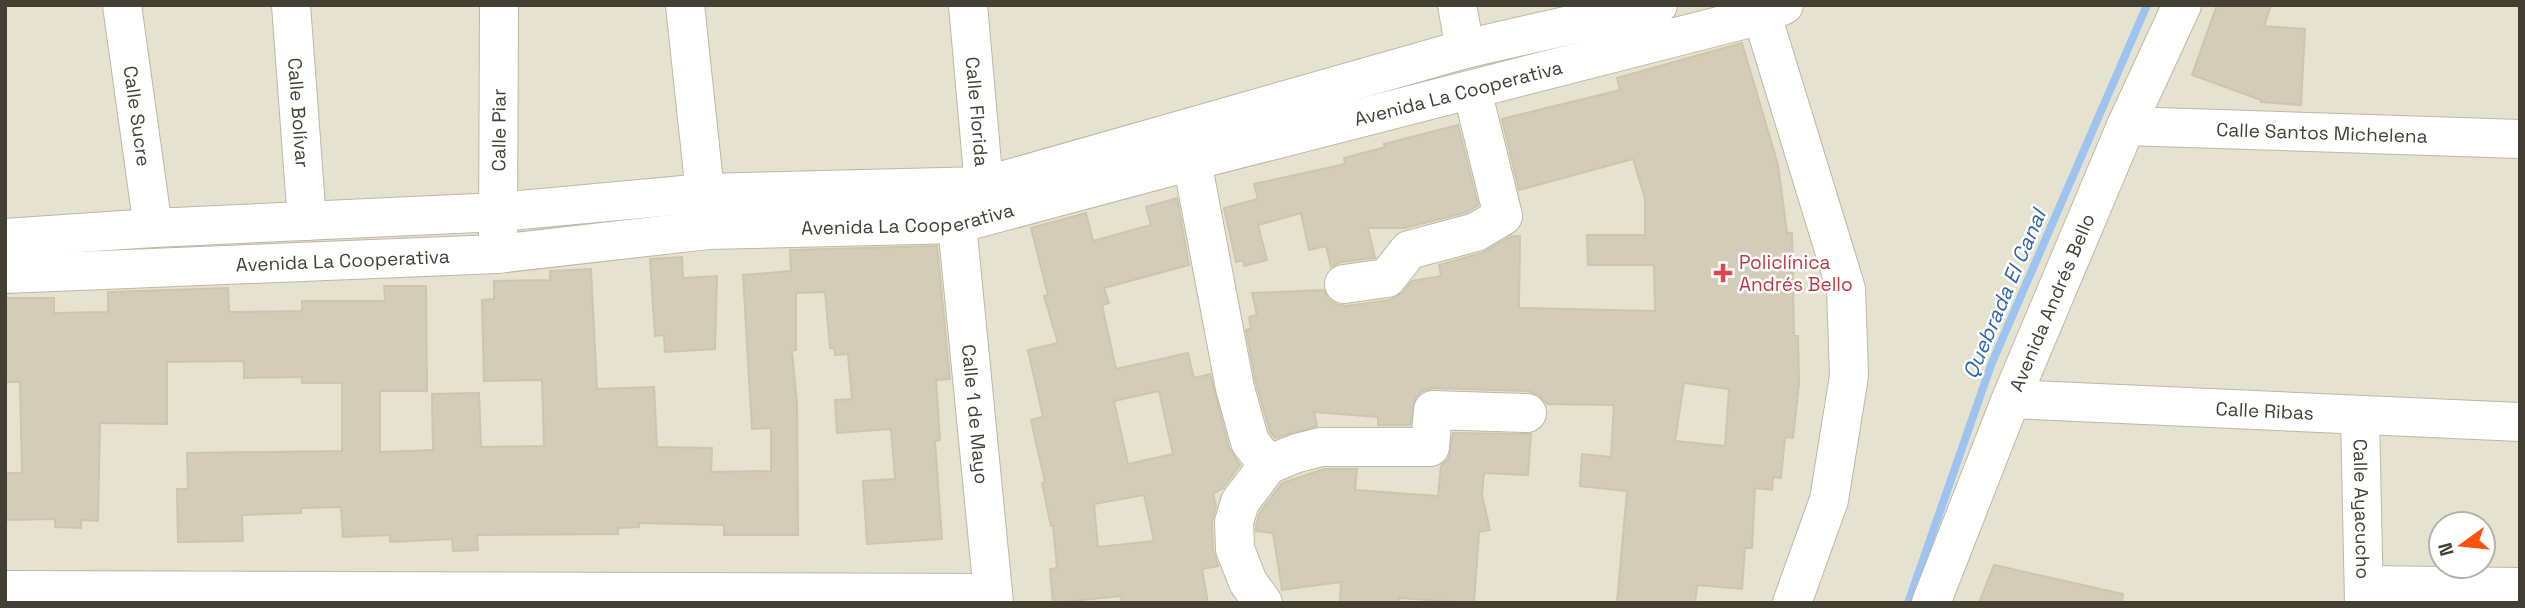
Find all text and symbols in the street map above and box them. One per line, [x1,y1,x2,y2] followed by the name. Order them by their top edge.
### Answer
[1352,54,1565,131] street label: Avenida La Cooperativa
[960,56,995,168] street label: Calle Florida
[282,57,316,169] street label: Calle Bolívar
[118,64,157,168] street label: Calle Sucre
[486,89,511,171] street label: Calle Piar
[2216,116,2428,148] street label: Calle Santos Michelena
[801,197,1016,240] street label: Avenida La Cooperativa
[1956,203,2053,383] water label: Quebrada El Canal
[2003,210,2100,395] street label: Avenida Andrés Bello
[235,243,450,277] street label: Avenida La Cooperativa
[1739,250,1853,297] place label: Policlínica Andrés Bello
[1713,263,1733,283] marker: Policlínica Andrés Bello
[956,343,995,485] street label: Calle 1 de Mayo
[2215,396,2314,425] street label: Calle Ribas
[2348,439,2376,579] street label: Calle Ayacucho
[2427,510,2497,580] north arrow
[2432,540,2460,559] text: N

